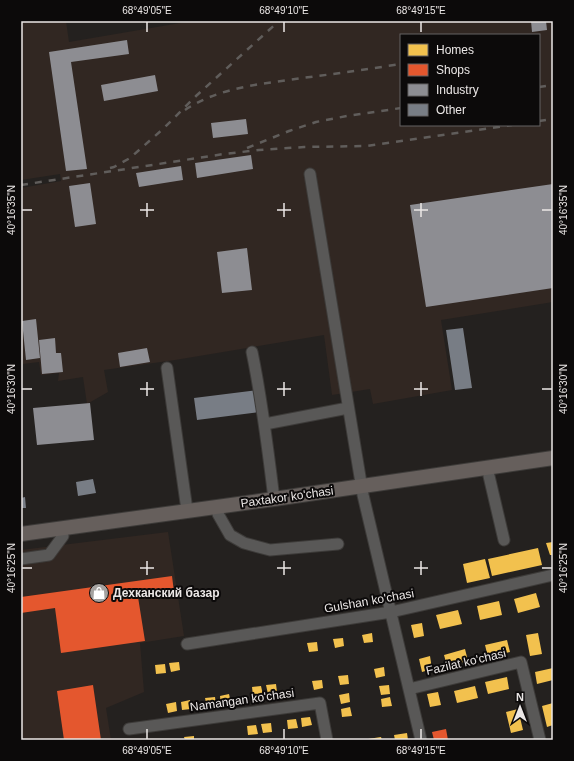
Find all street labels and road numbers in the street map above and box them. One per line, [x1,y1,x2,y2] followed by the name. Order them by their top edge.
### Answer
[240,484,334,510] street label: Paxtakor ko'chasi
[323,586,415,616] street label: Gulshan ko'chasi
[425,646,507,678] street label: Fazilat ko'chasi
[189,686,295,714] street label: Namangan ko'chasi

